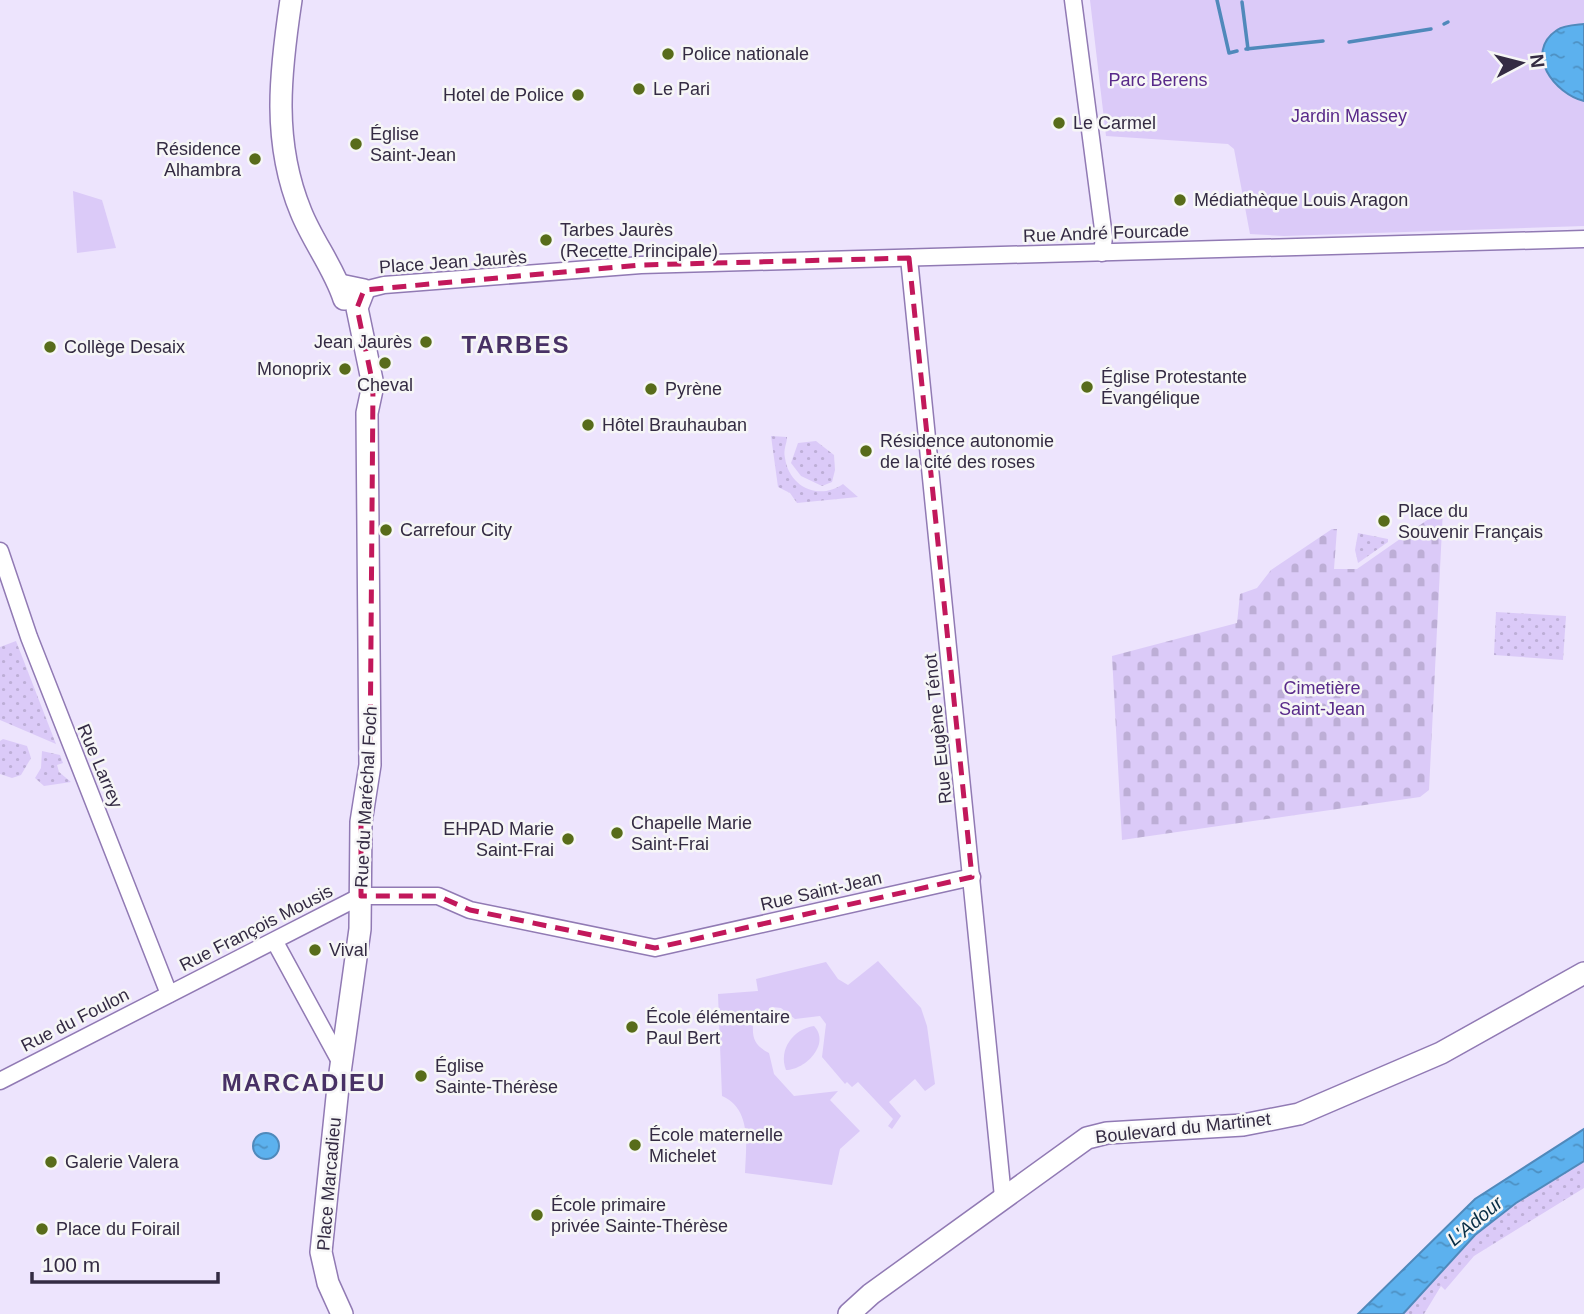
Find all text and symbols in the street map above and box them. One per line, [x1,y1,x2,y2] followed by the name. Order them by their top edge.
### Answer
[1486,28,1556,98] north arrow
[682,44,809,64] place label: Police nationale
[660,46,676,62] marker: Police nationale
[1526,53,1549,69] text: N
[1108,70,1208,90] park label: Parc Berens
[653,79,710,99] place label: Le Pari
[631,81,647,97] marker: Le Pari
[443,85,564,105] place label: Hotel de Police
[570,87,586,103] marker: Hotel de Police
[1291,106,1407,126] park label: Jardin Massey
[1073,113,1156,133] place label: Le Carmel
[1051,115,1067,131] marker: Le Carmel
[370,124,456,165] place label: Église Saint-Jean
[348,136,364,152] marker: Église Saint-Jean
[156,139,242,180] place label: Résidence Alhambra
[247,151,263,167] marker: Résidence Alhambra
[1194,190,1408,210] place label: Médiathèque Louis Aragon
[1172,192,1188,208] marker: Médiathèque Louis Aragon
[560,220,718,261] place label: Tarbes Jaurès (Recette Principale)
[1023,220,1189,246] street label: Rue André Fourcade
[538,232,554,248] marker: Tarbes Jaurès (Recette Principale)
[378,247,528,277] street label: Place Jean Jaurès
[462,331,570,358] district label: TARBES
[314,332,412,352] place label: Jean Jaurès
[418,334,434,350] marker: Jean Jaurès
[64,337,185,357] place label: Collège Desaix
[42,339,58,355] marker: Collège Desaix
[377,355,393,371] marker: Cheval
[257,359,331,379] place label: Monoprix
[337,361,353,377] marker: Monoprix
[1101,367,1247,408] place label: Église Protestante Évangélique
[357,375,413,395] place label: Cheval
[665,379,722,399] place label: Pyrène
[1079,379,1095,395] marker: Église Protestante Évangélique
[643,381,659,397] marker: Pyrène
[602,415,747,435] place label: Hôtel Brauhauban
[580,417,596,433] marker: Hôtel Brauhauban
[880,431,1054,472] place label: Résidence autonomie de la cité des roses
[858,443,874,459] marker: Résidence autonomie de la cité des roses
[1398,501,1543,542] place label: Place du Souvenir Français
[1376,513,1392,529] marker: Place du Souvenir Français
[400,520,512,540] place label: Carrefour City
[378,522,394,538] marker: Carrefour City
[920,653,956,805] street label: Rue Eugène Ténot
[1279,678,1365,719] park label: Cimetière Saint-Jean
[351,706,381,888] street label: Rue du Maréchal Foch
[73,721,127,811] street label: Rue Larrey
[631,813,752,854] place label: Chapelle Marie Saint-Frai
[443,819,554,860] place label: EHPAD Marie Saint-Frai
[609,825,625,841] marker: Chapelle Marie Saint-Frai
[560,831,576,847] marker: EHPAD Marie Saint-Frai
[758,867,884,915] street label: Rue Saint-Jean
[176,881,336,975] street label: Rue François Mousis
[329,940,368,960] place label: Vival
[307,942,323,958] marker: Vival
[18,984,132,1056] street label: Rue du Foulon
[646,1007,790,1048] place label: École élémentaire Paul Bert
[624,1019,640,1035] marker: École élémentaire Paul Bert
[435,1056,558,1097] place label: Église Sainte-Thérèse
[413,1068,429,1084] marker: Église Sainte-Thérèse
[222,1069,386,1096] district label: MARCADIEU
[1094,1109,1272,1147] street label: Boulevard du Martinet
[313,1116,345,1252] street label: Place Marcadieu
[649,1125,783,1166] place label: École maternelle Michelet
[627,1137,643,1153] marker: École maternelle Michelet
[65,1152,180,1172] place label: Galerie Valera
[43,1154,59,1170] marker: Galerie Valera
[1443,1192,1507,1250] water label: L'Adour
[551,1195,728,1236] place label: École primaire privée Sainte-Thérèse
[529,1207,545,1223] marker: École primaire privée Sainte-Thérèse
[56,1219,180,1239] place label: Place du Foirail
[34,1221,50,1237] marker: Place du Foirail
[32,1240,217,1284] scale bar
[42,1253,100,1276] text: 100 m

